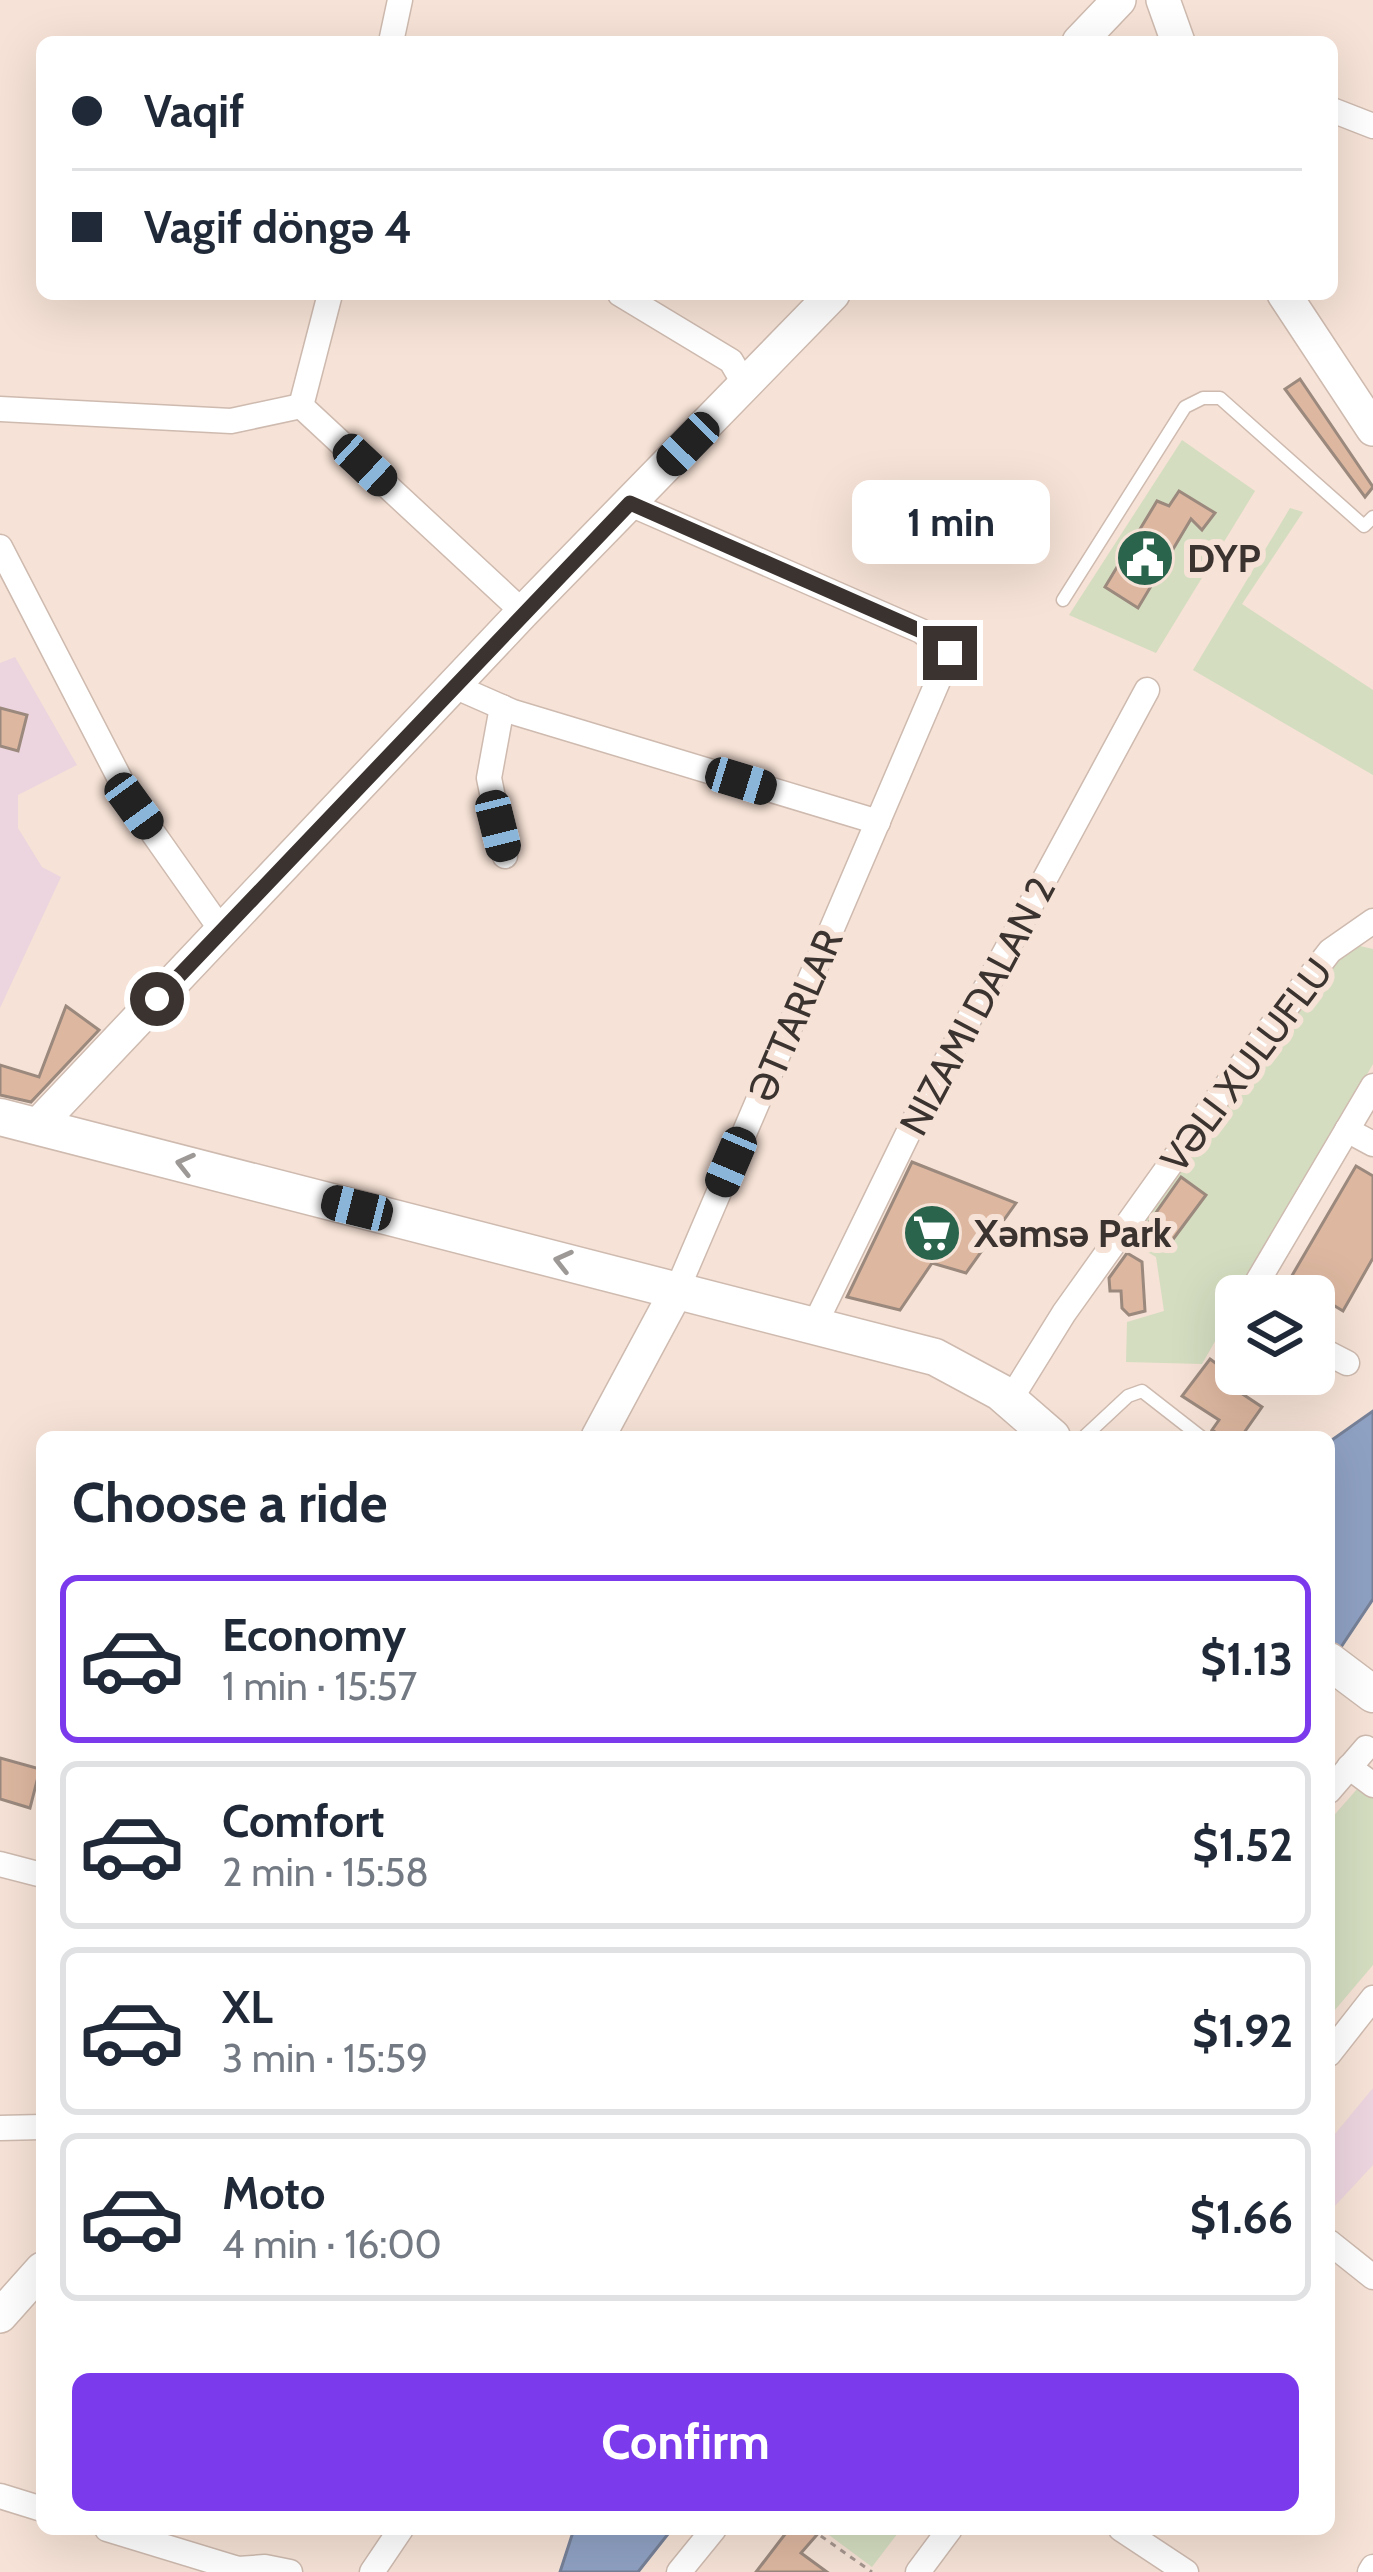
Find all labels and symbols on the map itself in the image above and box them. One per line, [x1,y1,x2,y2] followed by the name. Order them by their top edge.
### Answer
[650,406,726,482] car
[326,427,404,503] car
[851,479,1049,563] callout: 1 min
[1114,527,1176,589] public building icon: DYP
[1187,534,1261,582] place label: DYP
[923,626,977,680] route end
[701,753,781,809] car
[98,766,170,846] car
[472,787,524,865] car
[889,869,1065,1143] street label: NIZAMI DALAN 2
[737,922,853,1108] street label: ƏTTARLAR
[1150,949,1342,1181] street label: VƏLI XULUFLU
[130,972,184,1026] route start
[700,1122,762,1202] car
[176,1153,196,1178] one-way arrow
[318,1182,396,1234] car
[901,1202,963,1264] supermarket icon: Xəmsə Park
[973,1209,1172,1257] place label: Xəmsə Park
[554,1250,574,1275] one-way arrow

